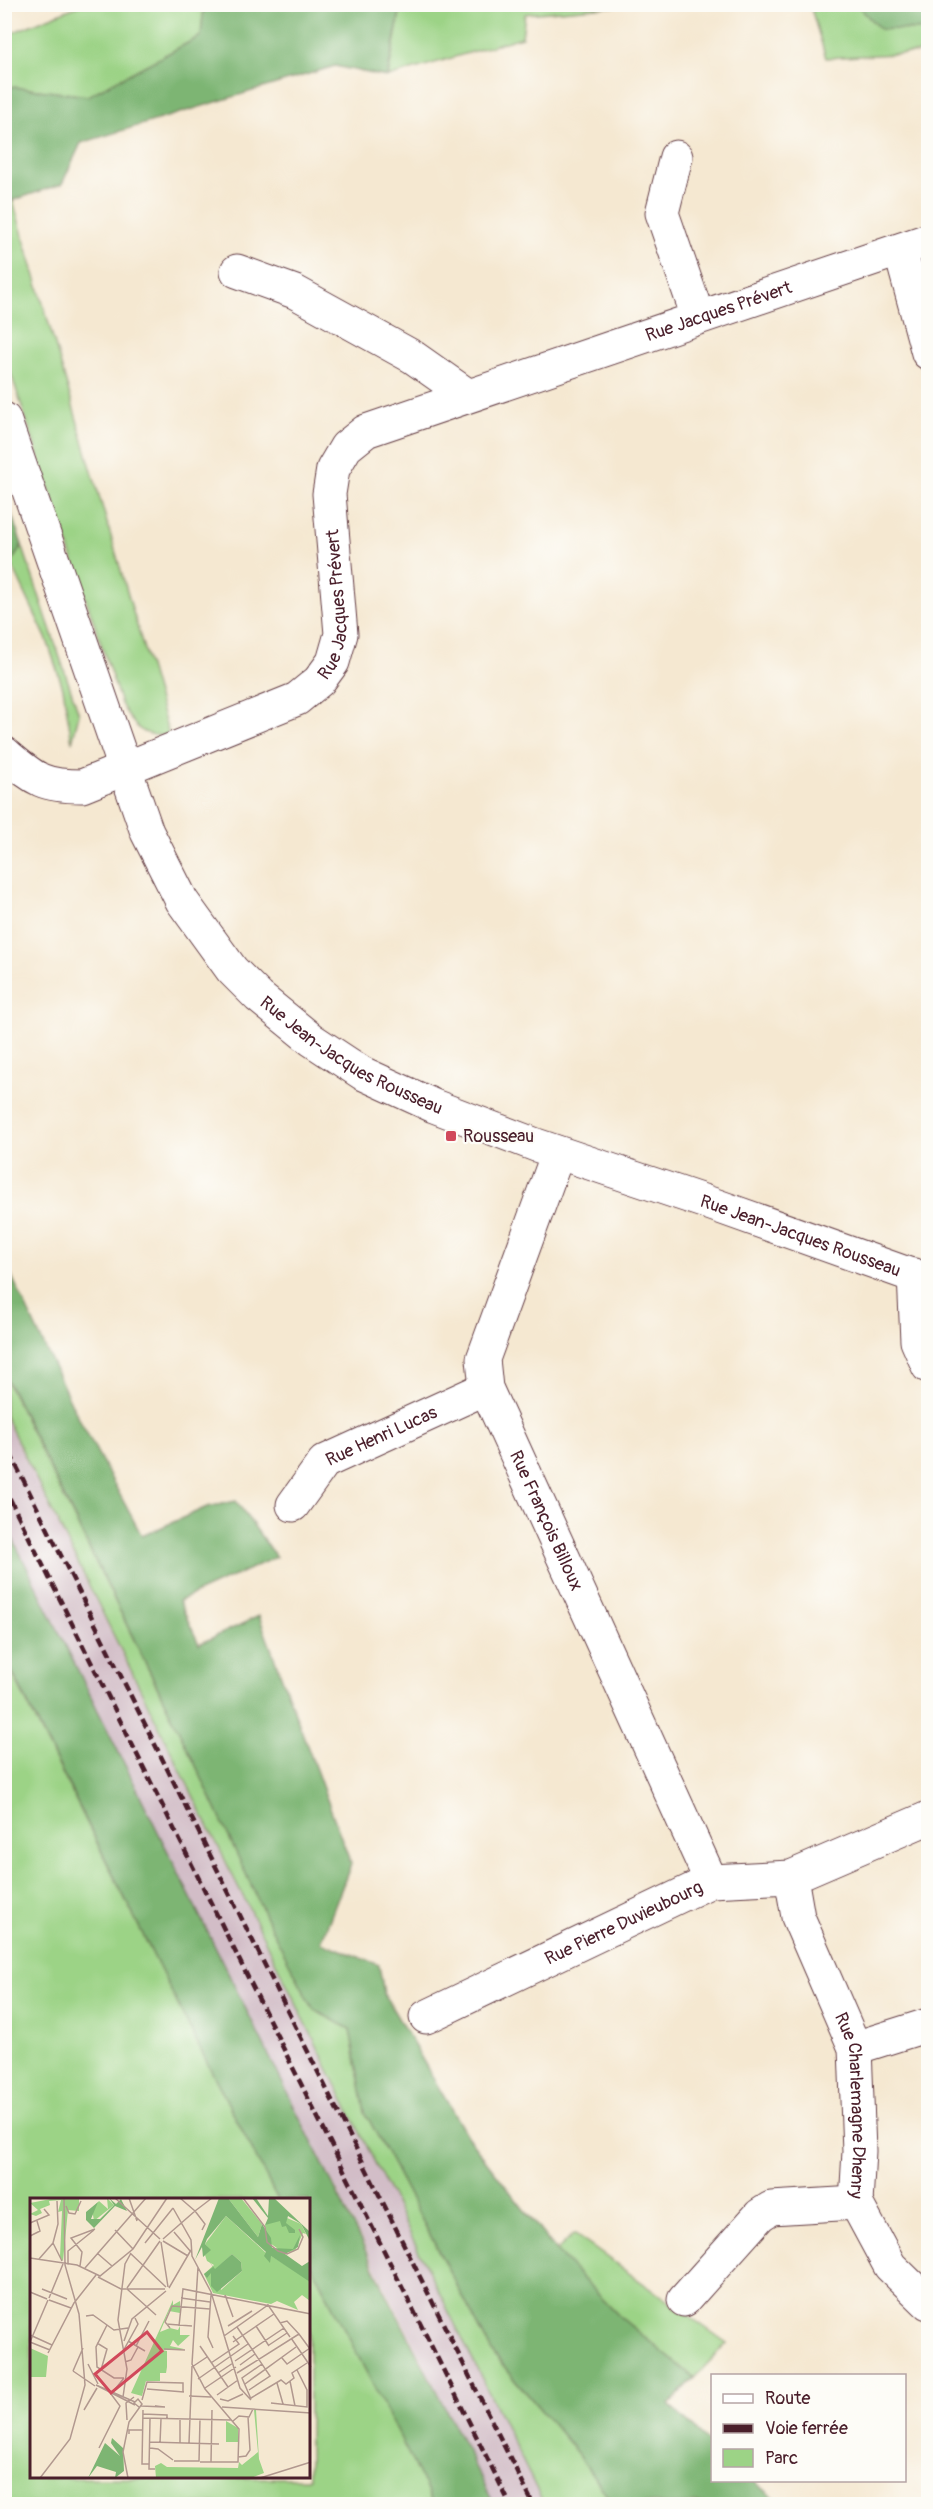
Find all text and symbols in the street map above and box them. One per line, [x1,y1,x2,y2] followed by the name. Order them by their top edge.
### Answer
[642,276,795,347] street label: Rue Jacques Prévert
[313,528,353,685] street label: Rue Jacques Prévert
[255,991,446,1120] street label: Rue Jean-Jacques Rousseau
[463,1125,534,1148] place label: Rousseau
[444,1129,458,1143] marker: Rousseau
[697,1190,904,1282] street label: Rue Jean-Jacques Rousseau
[322,1401,441,1472] street label: Rue Henri Lucas
[504,1447,588,1594] street label: Rue François Billoux
[541,1876,706,1971] street label: Rue Pierre Duvieubourg
[829,2009,870,2200] street label: Rue Charlemagne Dhenry
[30,2198,310,2479] inset map
[711,2374,906,2482] legend
[765,2387,810,2410] text: Route
[765,2417,848,2440] text: Voie ferrée
[765,2447,798,2470] text: Parc

